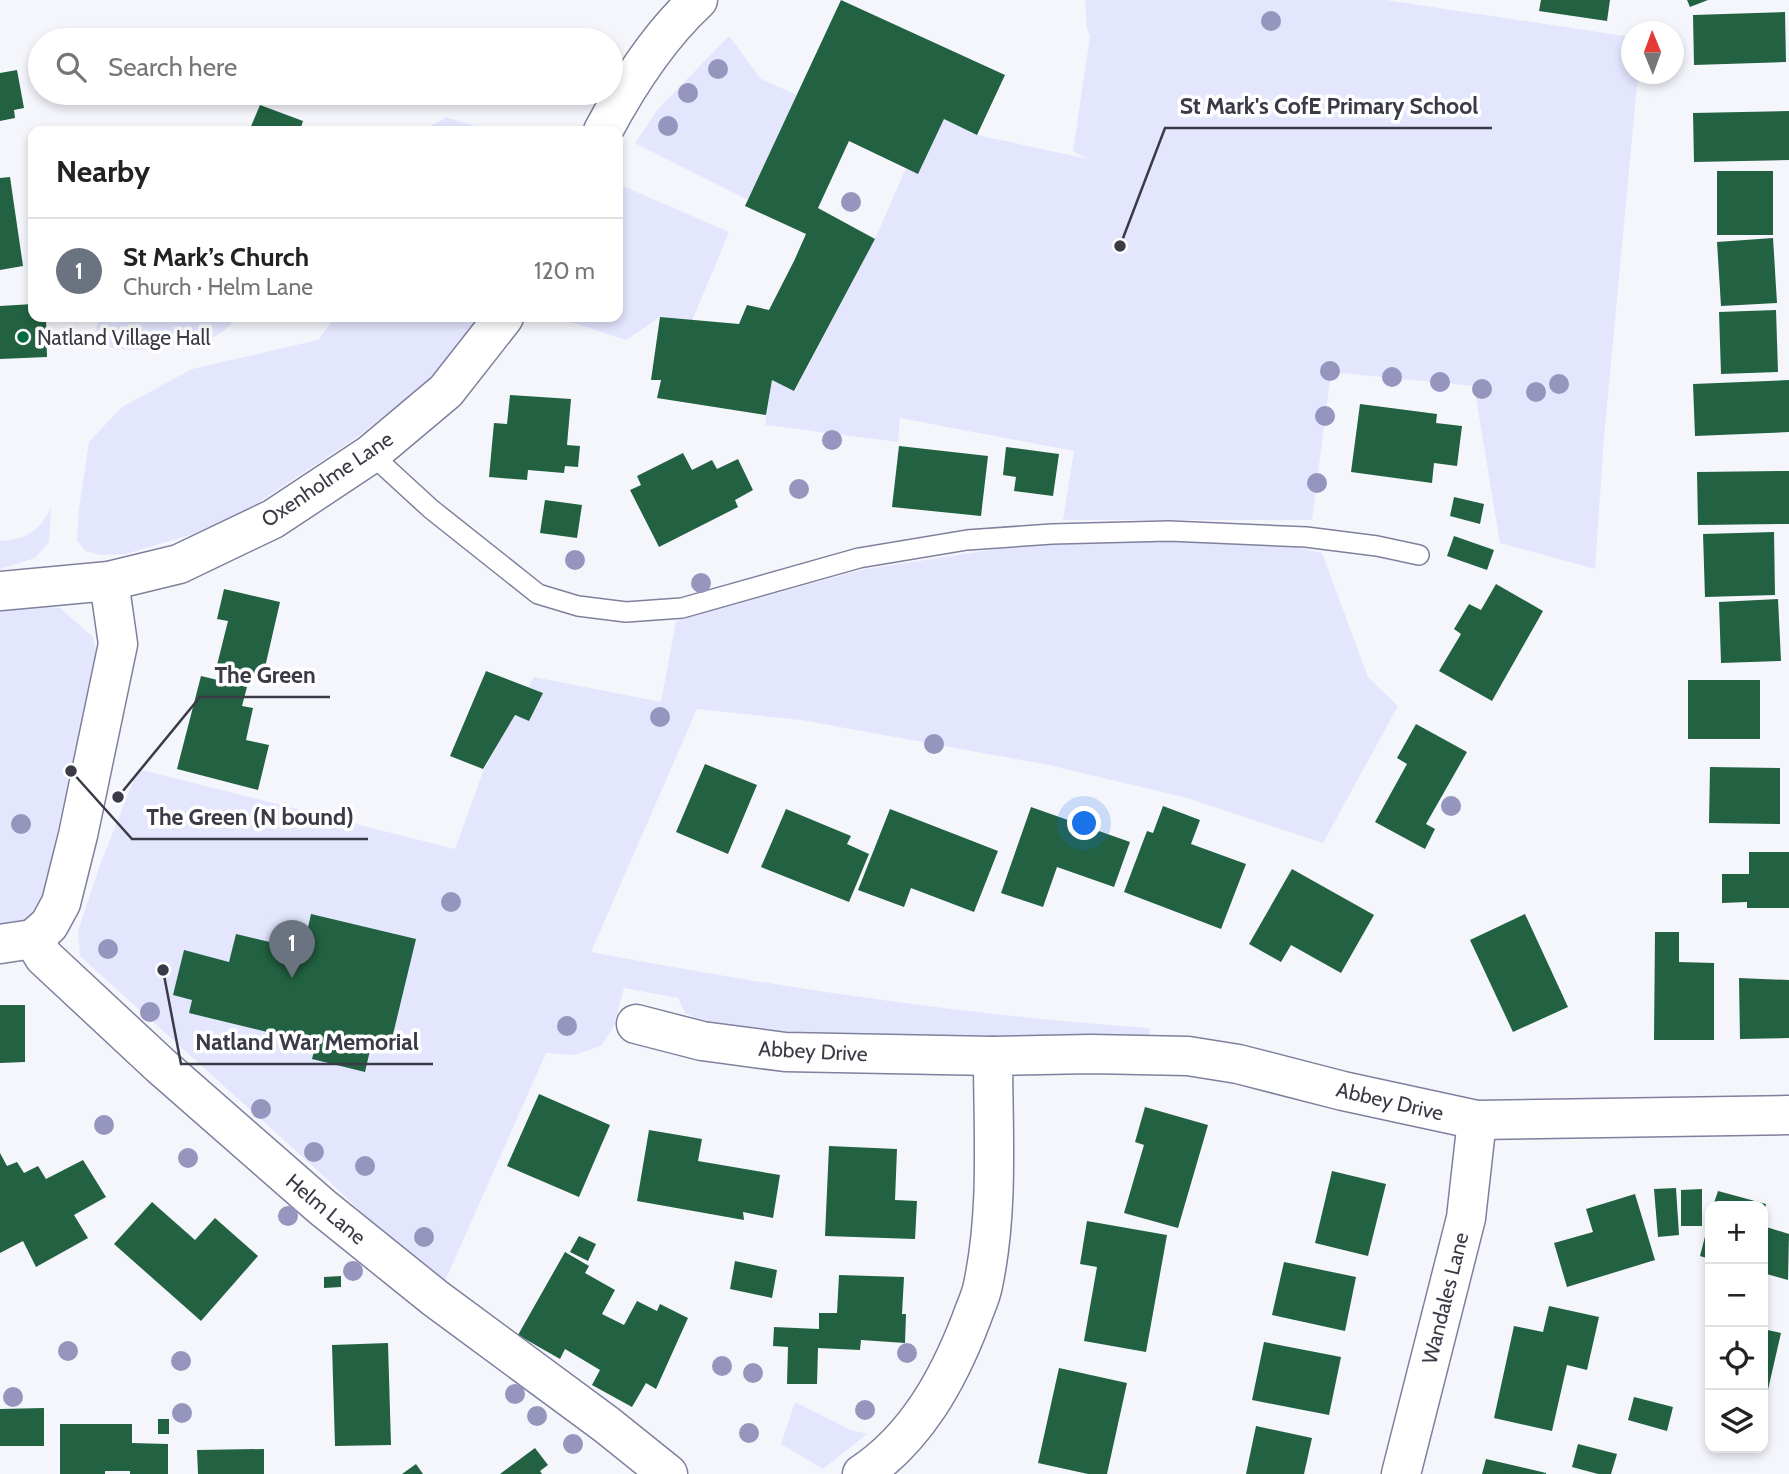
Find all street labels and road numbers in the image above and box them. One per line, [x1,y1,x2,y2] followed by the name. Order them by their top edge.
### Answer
[257,426,398,532] street label: Oxenholme Lane
[758,1036,868,1066] street label: Abbey Drive
[1334,1077,1446,1126] street label: Abbey Drive
[281,1168,371,1250] street label: Helm Lane
[1417,1229,1473,1366] street label: Wandales Lane

